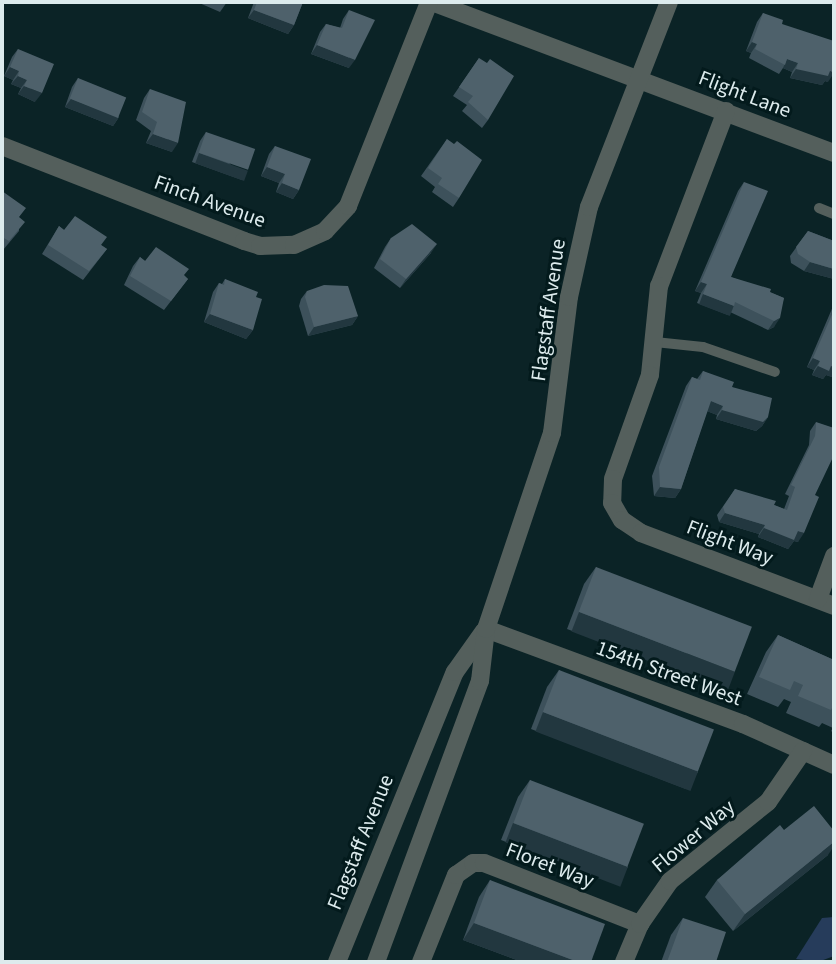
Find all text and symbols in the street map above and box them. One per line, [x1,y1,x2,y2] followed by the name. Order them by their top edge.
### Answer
[695,65,795,123] street label: Flight Lane
[151,169,269,233] street label: Finch Avenue
[526,237,570,383] street label: Flagstaff Avenue
[683,514,777,570] street label: Flight Way
[593,635,745,711] street label: 154th Street West
[321,771,399,913] street label: Flagstaff Avenue
[646,794,740,878] street label: Flower Way
[502,837,598,893] street label: Floret Way

